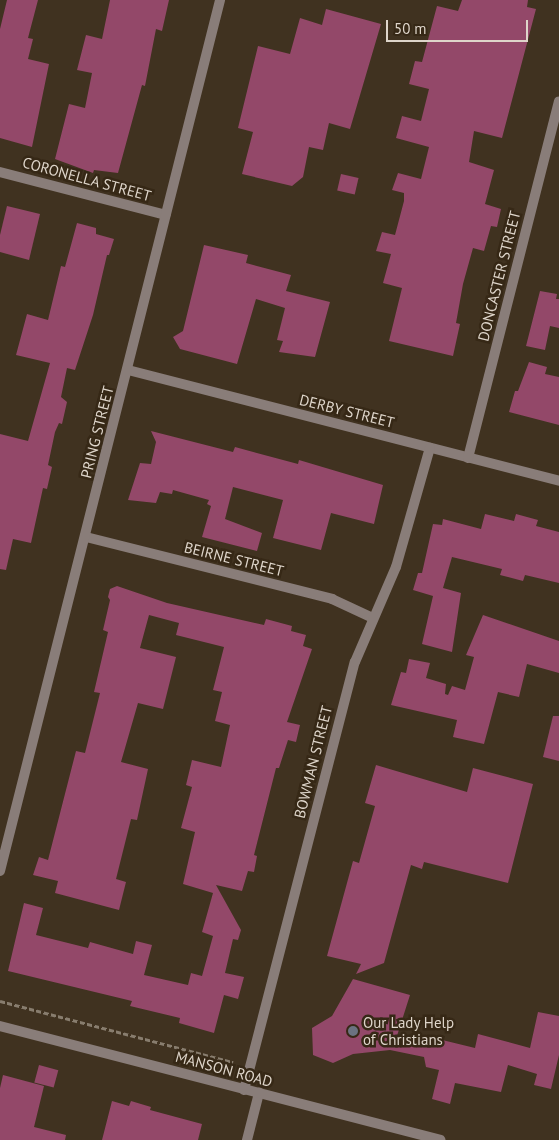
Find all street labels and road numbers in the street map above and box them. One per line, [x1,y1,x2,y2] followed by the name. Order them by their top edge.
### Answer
[20,153,154,205] street label: CORONELLA STREET
[474,209,524,343] street label: DONCASTER STREET
[77,384,117,480] street label: PRING STREET
[298,390,396,432] street label: DERBY STREET
[182,538,286,580] street label: BEIRNE STREET
[290,704,336,820] street label: BOWMAN STREET
[173,1047,275,1091] street label: MANSON ROAD

